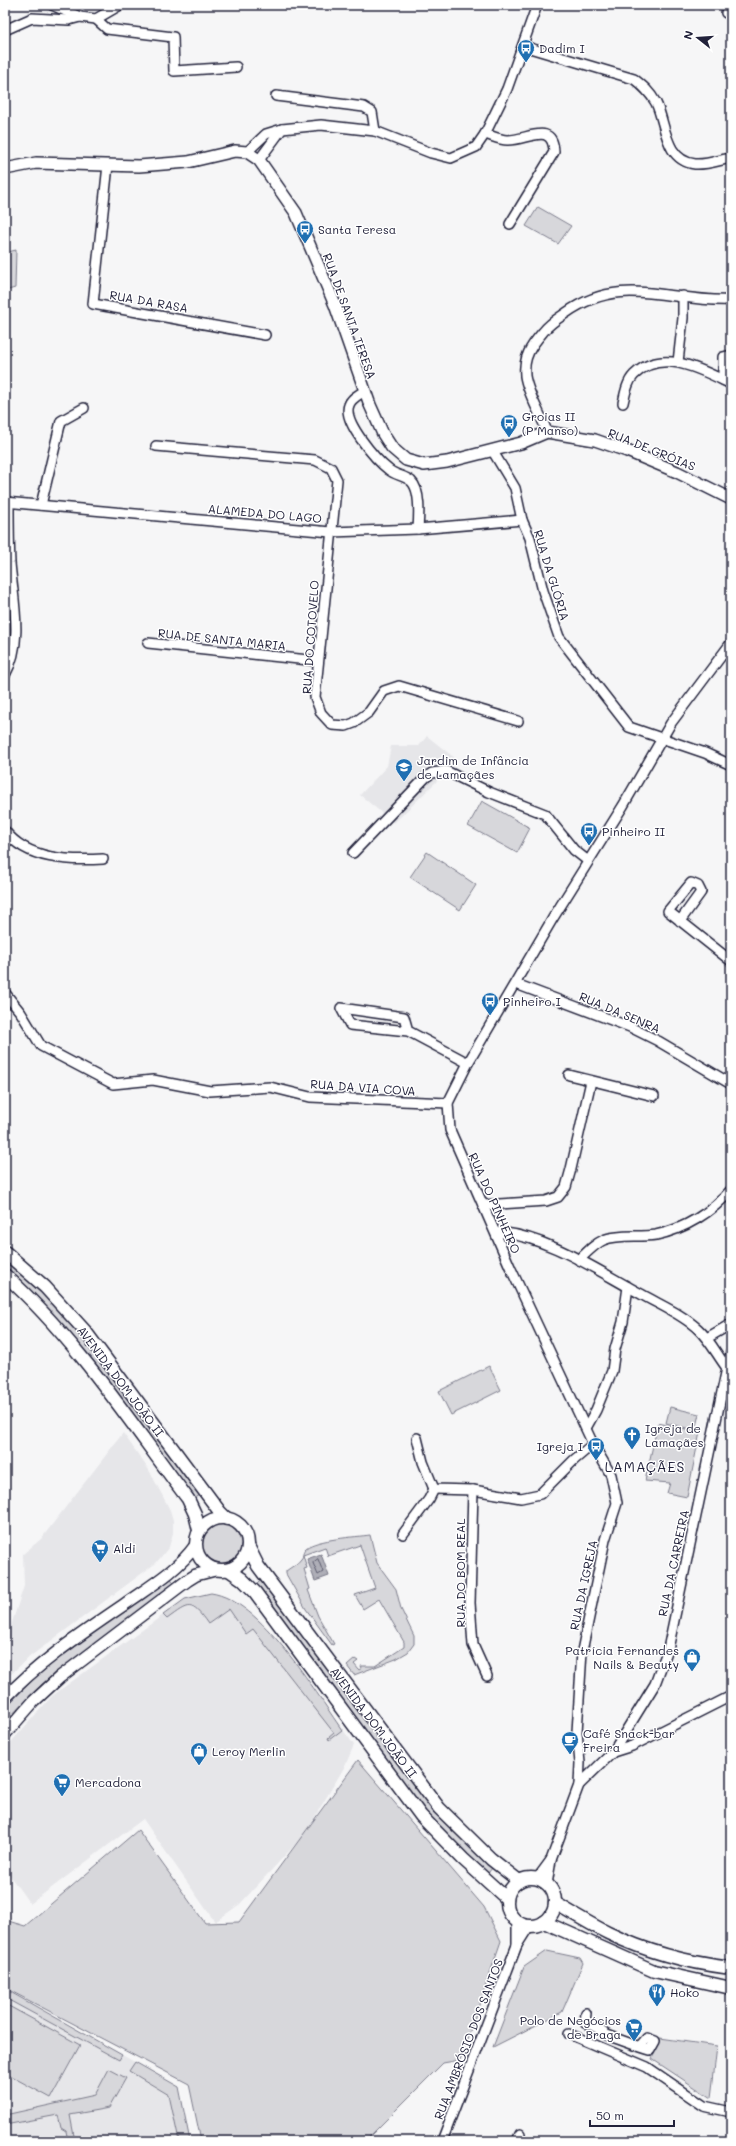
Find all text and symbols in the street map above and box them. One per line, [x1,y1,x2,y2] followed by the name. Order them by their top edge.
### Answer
[678,18,718,58] north arrow
[680,29,696,41] text: N
[516,38,536,63] bus stop icon: Dadim I
[539,40,585,56] place label: Dadim I
[295,219,315,244] bus stop icon: Santa Teresa
[318,221,396,237] place label: Santa Teresa
[320,251,380,381] street label: RUA DE SANTA TERESA
[109,286,189,316] street label: RUA DA RASA
[522,408,578,438] place label: Groias II (P Manso)
[499,413,519,438] bus stop icon: Groias II (P Manso)
[606,424,698,474] street label: RUA DE GRÓIAS
[207,500,323,526] street label: ALAMEDA DO LAGO
[531,528,573,622] street label: RUA DA GLÓRIA
[298,580,322,694] street label: RUA DO COTOVELO
[157,624,287,654] street label: RUA DE SANTA MARIA
[417,752,529,782] place label: Jardim de Infância de Lamaçães
[394,757,414,782] school or university icon: Jardim de Infância de Lamaçães
[579,821,599,846] bus stop icon: Pinheiro II
[602,823,665,839] place label: Pinheiro II
[577,988,663,1036] street label: RUA DA SENRA
[480,991,500,1016] bus stop icon: Pinheiro I
[503,993,561,1009] place label: Pinheiro I
[310,1075,416,1099] street label: RUA DA VIA COVA
[466,1150,524,1256] street label: RUA DO PINHEIRO
[74,1323,168,1439] street label: AVENIDA DOM JOÃO II
[645,1420,704,1450] place label: Igreja de Lamaçães
[622,1425,642,1450] church icon: Igreja de Lamaçães
[586,1436,606,1461] bus stop icon: Igreja I
[537,1438,583,1454] place label: Igreja I
[605,1457,685,1476] district label: LAMAÇÃES
[654,1508,692,1618] street label: RUA DA CARREIRA
[452,1518,468,1627] street label: RUA DO BOM REAL
[90,1538,110,1563] supermarket icon: Aldi
[566,1538,600,1632] street label: RUA DA IGREJA
[113,1540,136,1556] place label: Aldi
[565,1642,679,1672] place label: Patrícia Fernandes Nails & Beauty
[682,1647,702,1672] shop icon: Patrícia Fernandes Nails & Beauty
[327,1664,421,1780] street label: AVENIDA DOM JOÃO II
[583,1725,675,1755] place label: Café Snack-bar Freira
[560,1730,580,1755] cafe icon: Café Snack-bar Freira
[189,1741,209,1766] shop icon: Leroy Merlin
[212,1743,285,1759] place label: Leroy Merlin
[52,1772,72,1797] supermarket icon: Mercadona
[75,1774,141,1790] place label: Mercadona
[430,1956,506,2122] street label: RUA AMBRÓSIO DOS SANTOS
[647,1982,667,2007] restaurant icon: Hoko
[670,1984,699,2000] place label: Hoko
[520,2012,621,2042] place label: Polo de Negócios de Braga
[624,2017,644,2042] supermarket icon: Polo de Negócios de Braga
[590,2102,674,2128] scale bar
[596,2107,624,2123] text: 50 m

